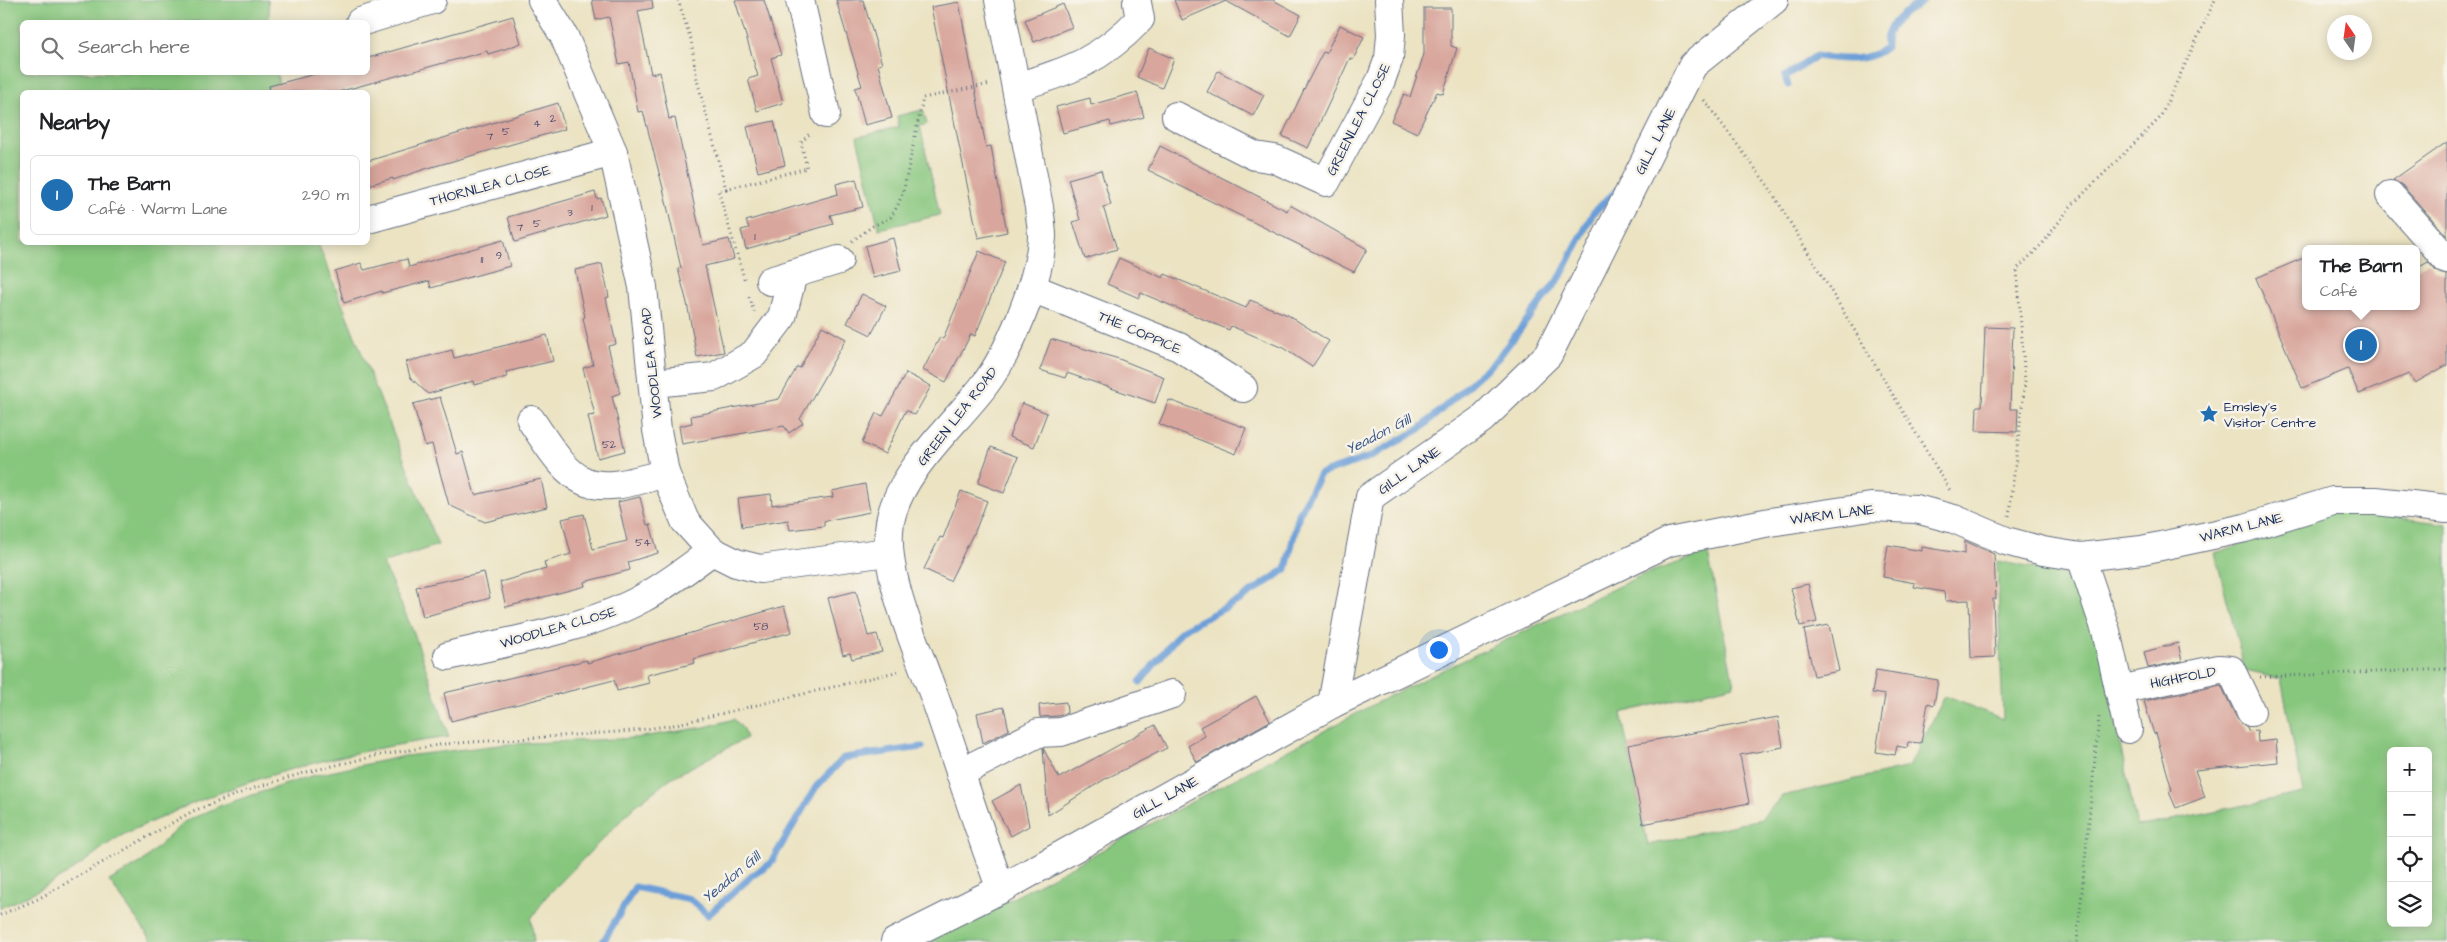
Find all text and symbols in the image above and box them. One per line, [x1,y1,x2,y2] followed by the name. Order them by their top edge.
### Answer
[2327,15,2372,60] north arrow
[20,20,370,75] search box
[38,34,66,62] icon: search
[78,34,190,61] text: Search here
[1322,59,1396,179] street label: GREENLEA CLOSE
[1631,104,1682,178] street label: GILL LANE
[40,108,110,137] text: Nearby
[550,111,557,126] house number: 2
[533,116,541,131] house number: 4
[502,124,510,139] house number: 5
[487,129,494,144] house number: 7
[428,160,553,212] street label: THORNLEA CLOSE
[88,171,170,198] text: The Barn
[56,184,58,206] text: 1
[302,184,349,206] text: 290 m
[88,198,227,220] text: Café · Warm Lane
[591,200,593,215] house number: 1
[567,205,573,220] house number: 3
[533,216,541,231] house number: 5
[517,220,524,235] house number: 7
[754,229,756,244] house number: 1
[2302,245,2420,310] popup
[496,248,502,263] house number: 9
[481,252,484,267] house number: 11
[2320,253,2402,280] text: The Barn
[2320,280,2357,302] text: Café
[1095,306,1185,360] street label: THE COPPICE
[636,307,668,419] street label: WOODLEA ROAD
[2345,326,2377,364] pin: 1
[913,363,1003,470] street label: GREEN LEA ROAD
[2224,397,2317,433] place label: Emsley's Visitor Centre
[2198,403,2220,425] place icon: Emsley's Visitor Centre
[1342,408,1416,460] water label: Yeadon Gill
[602,437,617,452] house number: 52
[1374,441,1446,500] street label: GILL LANE
[1789,500,1876,530] street label: WARM LANE
[2198,508,2286,548] street label: WARM LANE
[635,535,651,550] house number: 54
[498,602,619,654] street label: WOODLEA CLOSE
[754,619,768,634] house number: 58
[1426,637,1452,663] your location
[2149,662,2218,694] street label: HIGHFOLD
[2387,747,2432,927] map controls
[2387,747,2432,792] button: +
[1129,771,1203,824] street label: GILL LANE
[2387,792,2432,837] button: −
[2387,837,2432,882] button: locate
[697,846,766,908] water label: Yeadon Gill
[2387,882,2432,927] button: layers

